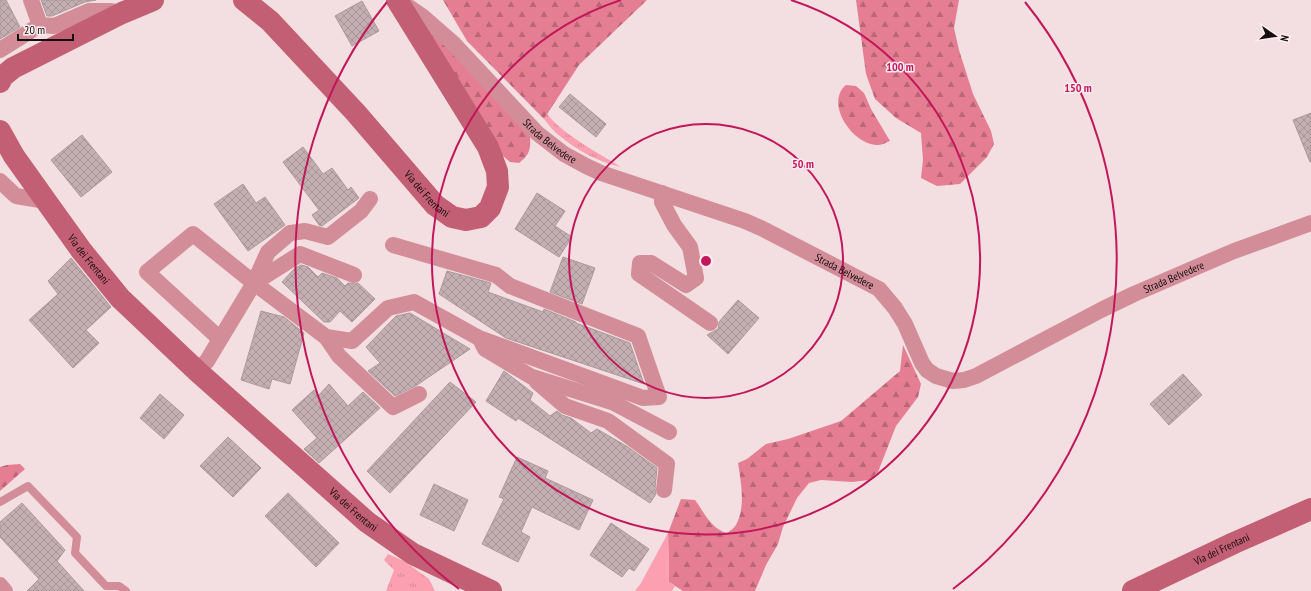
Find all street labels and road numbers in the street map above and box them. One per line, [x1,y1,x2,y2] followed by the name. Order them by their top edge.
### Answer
[520,116,579,167] street label: Strada Belvedere
[401,167,452,220] street label: Via dei Frentani
[64,230,113,287] street label: Via dei Frentani
[813,250,877,292] street label: Strada Belvedere
[1141,258,1207,296] street label: Strada Belvedere
[325,484,380,534] street label: Via dei Frentani
[1191,530,1252,569] street label: Via dei Frentani

